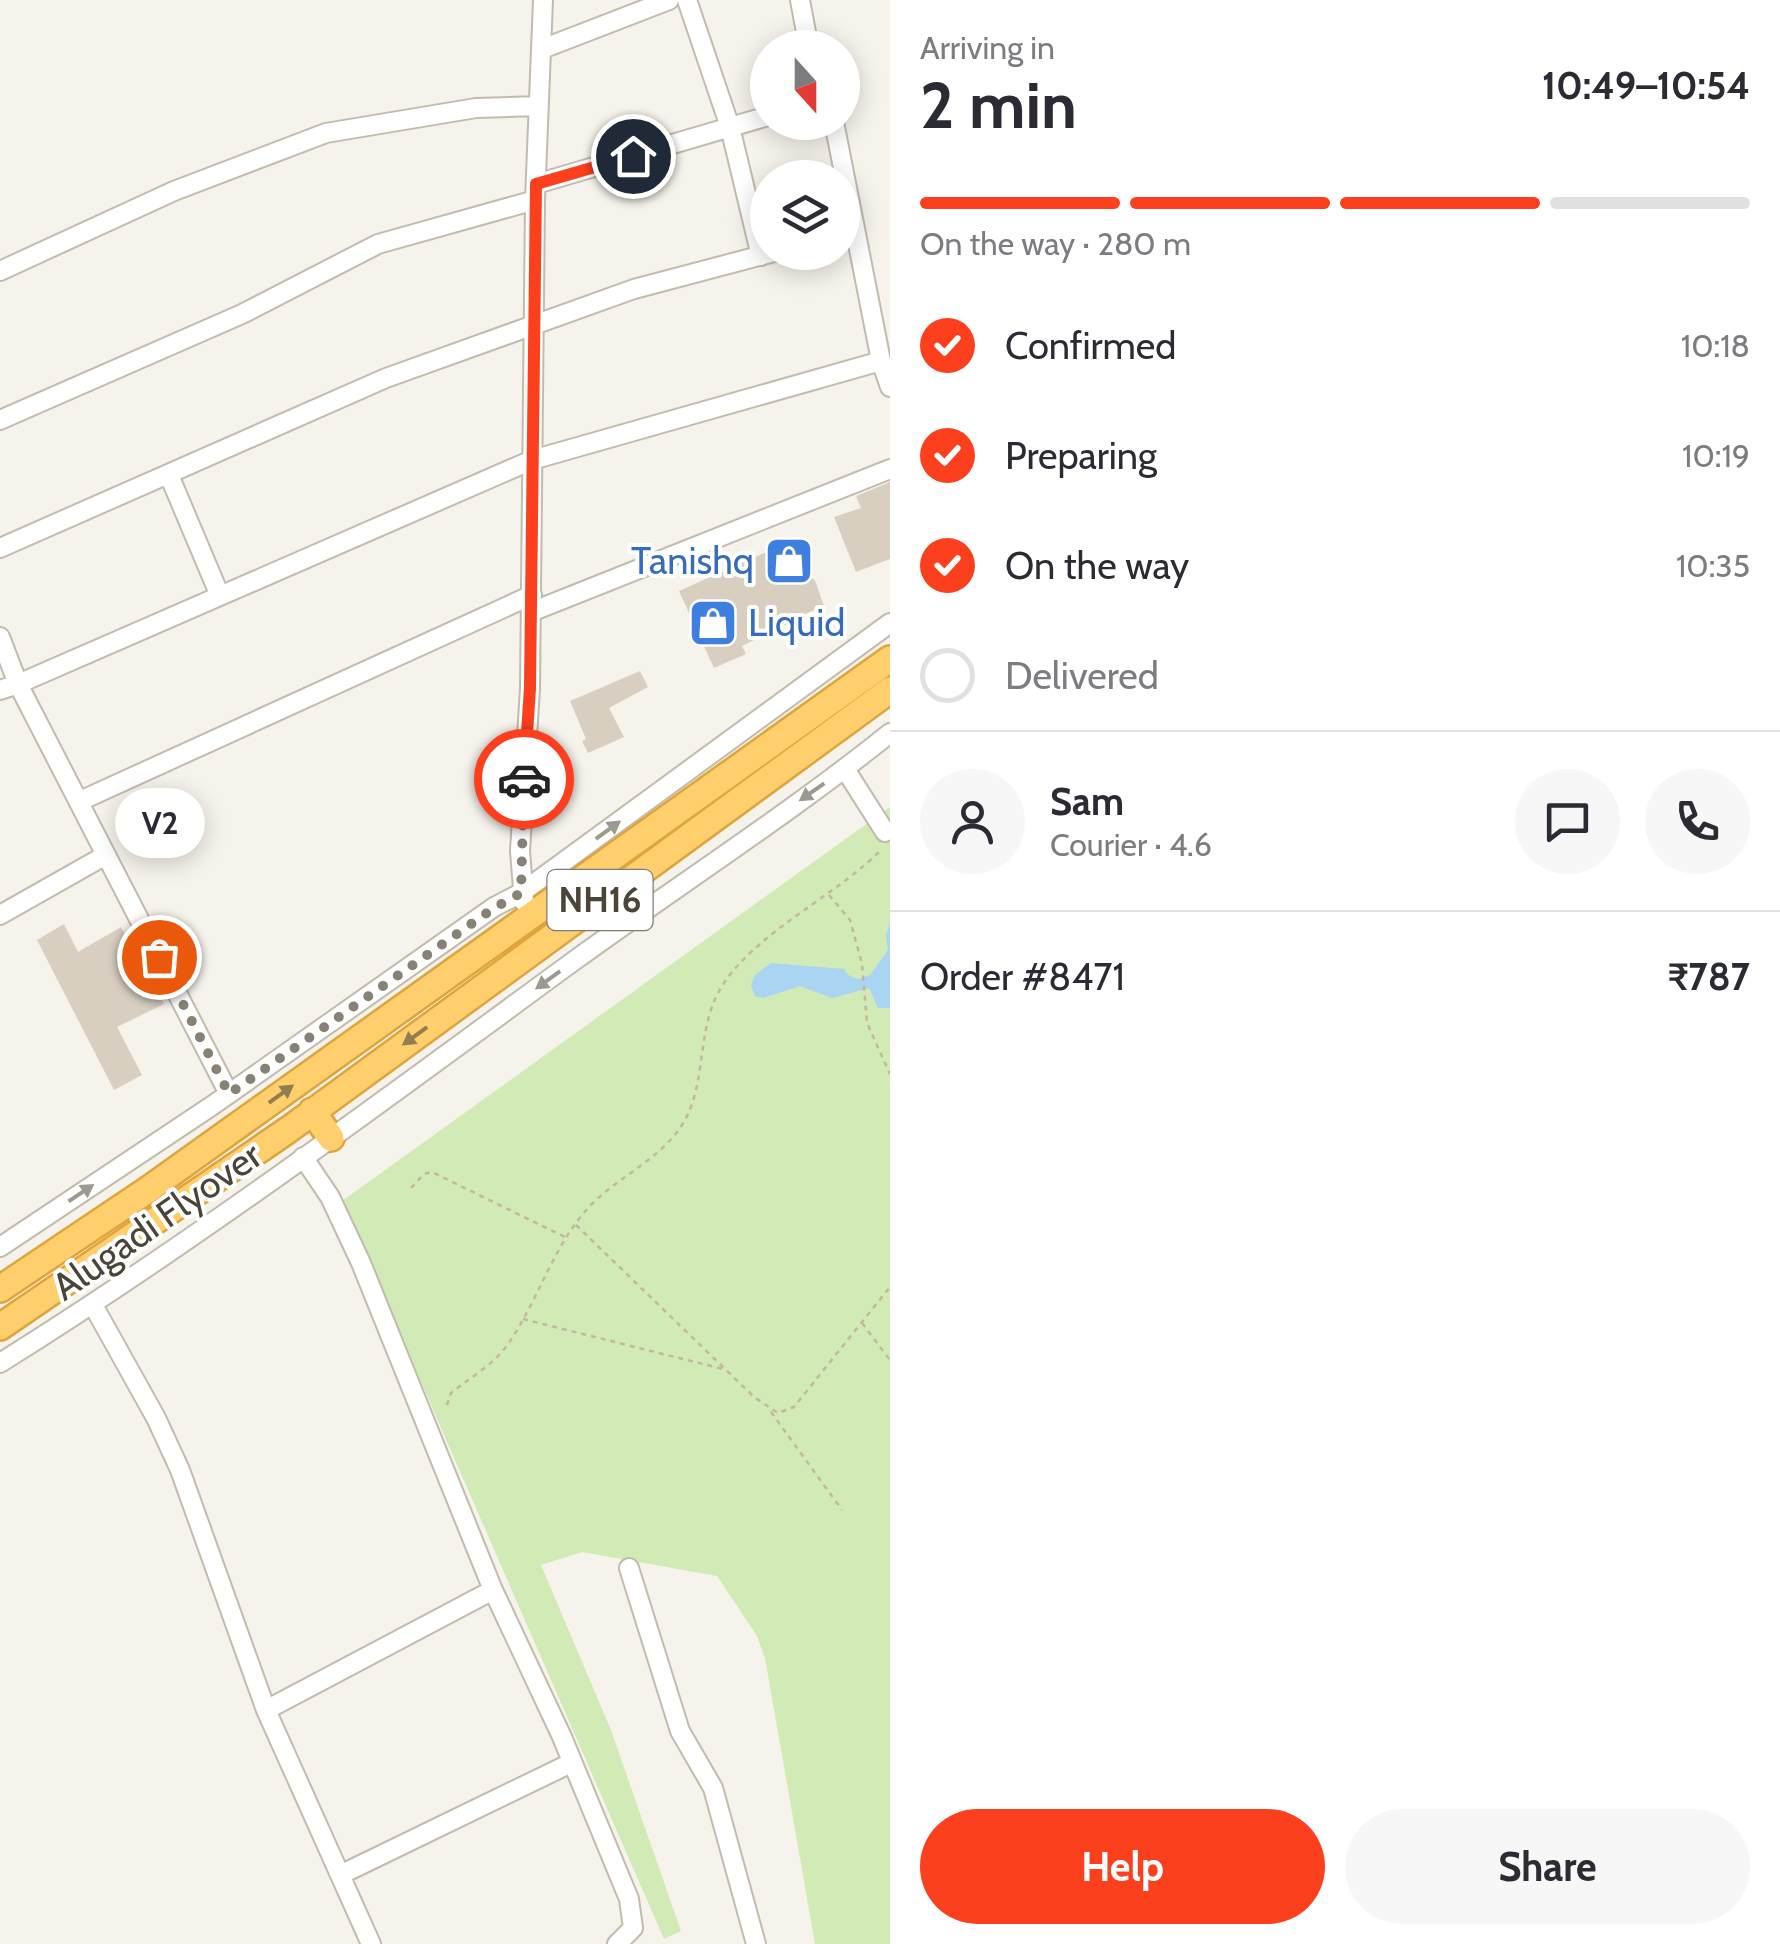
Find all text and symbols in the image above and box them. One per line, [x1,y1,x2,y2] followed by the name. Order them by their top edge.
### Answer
[920,28,1055,67] text: Arriving in
[750,30,860,140] north arrow
[750,30,860,270] map controls
[1542,62,1750,109] text: 10:49–10:54
[920,65,1077,144] text: 2 min
[591,114,676,199] pin
[606,129,661,184] icon: home
[750,160,860,270] button: layers
[920,224,1191,263] text: On the way · 280 m
[920,318,975,373] icon: check
[1005,322,1176,369] text: Confirmed
[1681,326,1750,365] text: 10:18
[920,428,975,483] icon: check
[1005,432,1157,479] text: Preparing
[1682,436,1750,475] text: 10:19
[763,535,815,587] shop icon: Tanishq
[631,537,754,584] place label: Tanishq
[920,538,975,593] icon: check
[1005,542,1189,589] text: On the way
[1676,546,1750,585] text: 10:35
[687,597,739,649] shop icon: Liquid
[748,599,845,646] place label: Liquid
[1005,652,1159,699] text: Delivered
[474,729,574,829] courier
[497,752,552,807] icon: car
[920,769,1025,874] button: person
[1515,769,1620,874] button: chat
[1645,769,1750,874] button: phone
[1050,778,1124,825] text: Sam
[799,781,826,801] one-way arrow
[114,787,204,857] callout: V2
[142,803,178,842] text: V2
[595,820,621,840] one-way arrow
[1050,825,1212,864] text: Courier · 4.6
[548,870,652,930] road number: NH16
[117,915,202,1000] pin
[132,930,187,985] icon: bag
[920,953,1125,1000] text: Order #8471
[1668,953,1750,1000] text: ₹787
[535,970,561,990] one-way arrow
[402,1025,428,1045] one-way arrow
[268,1085,295,1104] one-way arrow
[43,1131,270,1310] street label: Alugadi Flyover
[68,1184,95,1202] one-way arrow
[920,1809,1325,1924] button: Help
[1345,1809,1750,1924] button: Share

